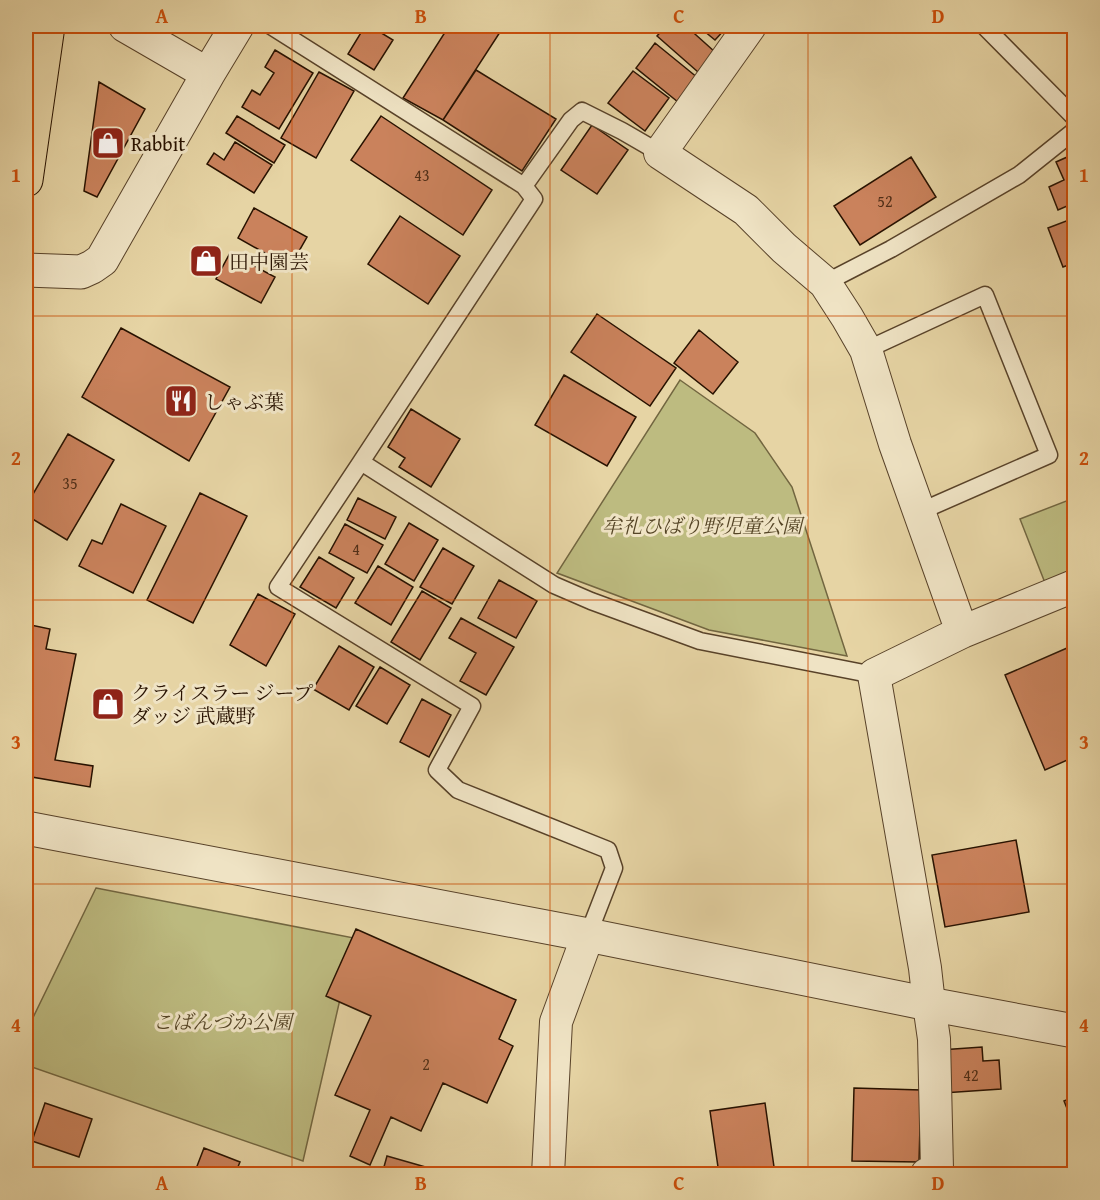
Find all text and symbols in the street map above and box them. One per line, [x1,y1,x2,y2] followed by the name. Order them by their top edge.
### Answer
[156,1,169,30] text: A
[415,1,427,30] text: B
[673,1,685,30] text: C
[931,1,945,30] text: D
[90,125,126,161] shop icon: Rabbit
[131,129,185,158] place label: Rabbit
[11,160,21,189] text: 1
[1079,160,1089,189] text: 1
[414,163,430,187] house number: 43
[877,189,893,213] house number: 52
[188,243,224,279] shop icon: 田中園芸
[229,247,309,276] place label: 田中園芸
[163,383,199,419] restaurant icon: しゃぶ葉
[204,387,284,416] place label: しゃぶ葉
[11,443,21,472] text: 2
[1079,443,1089,472] text: 2
[62,471,78,495] house number: 35
[602,511,805,540] park label: 牟礼ひばり野児童公園
[352,537,360,561] house number: 4
[131,678,314,730] place label: クライスラー ジープ ダッジ 武蔵野
[90,686,126,722] shop icon: クライスラー ジープ ダッジ 武蔵野
[11,727,21,756] text: 3
[1079,727,1089,756] text: 3
[152,1007,295,1036] park label: こばんづか公園
[11,1010,21,1039] text: 4
[1079,1010,1089,1039] text: 4
[422,1052,430,1076] house number: 2
[963,1063,979,1087] house number: 42
[156,1168,169,1197] text: A
[415,1168,427,1197] text: B
[673,1168,685,1197] text: C
[931,1168,945,1197] text: D

